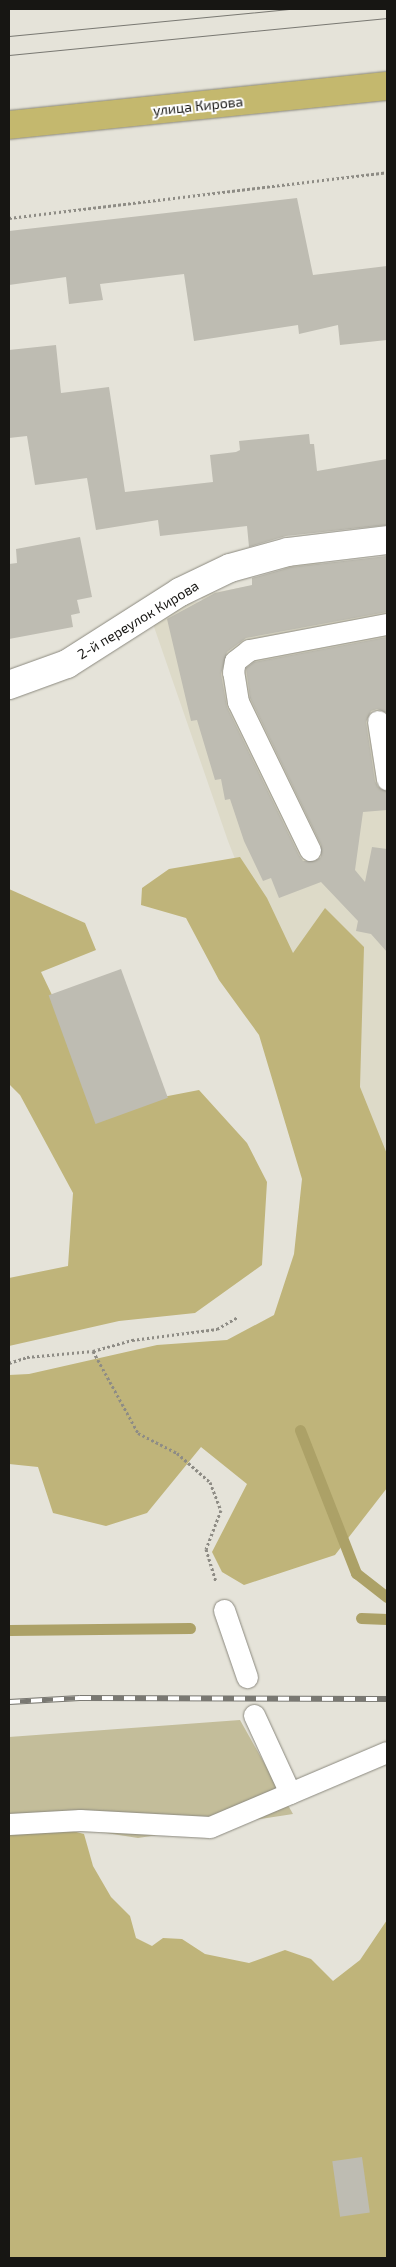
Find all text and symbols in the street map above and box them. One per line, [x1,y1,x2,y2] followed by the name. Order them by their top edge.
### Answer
[152,93,244,119] street label: улица Кирова
[74,577,202,663] street label: 2-й переулок Кирова

